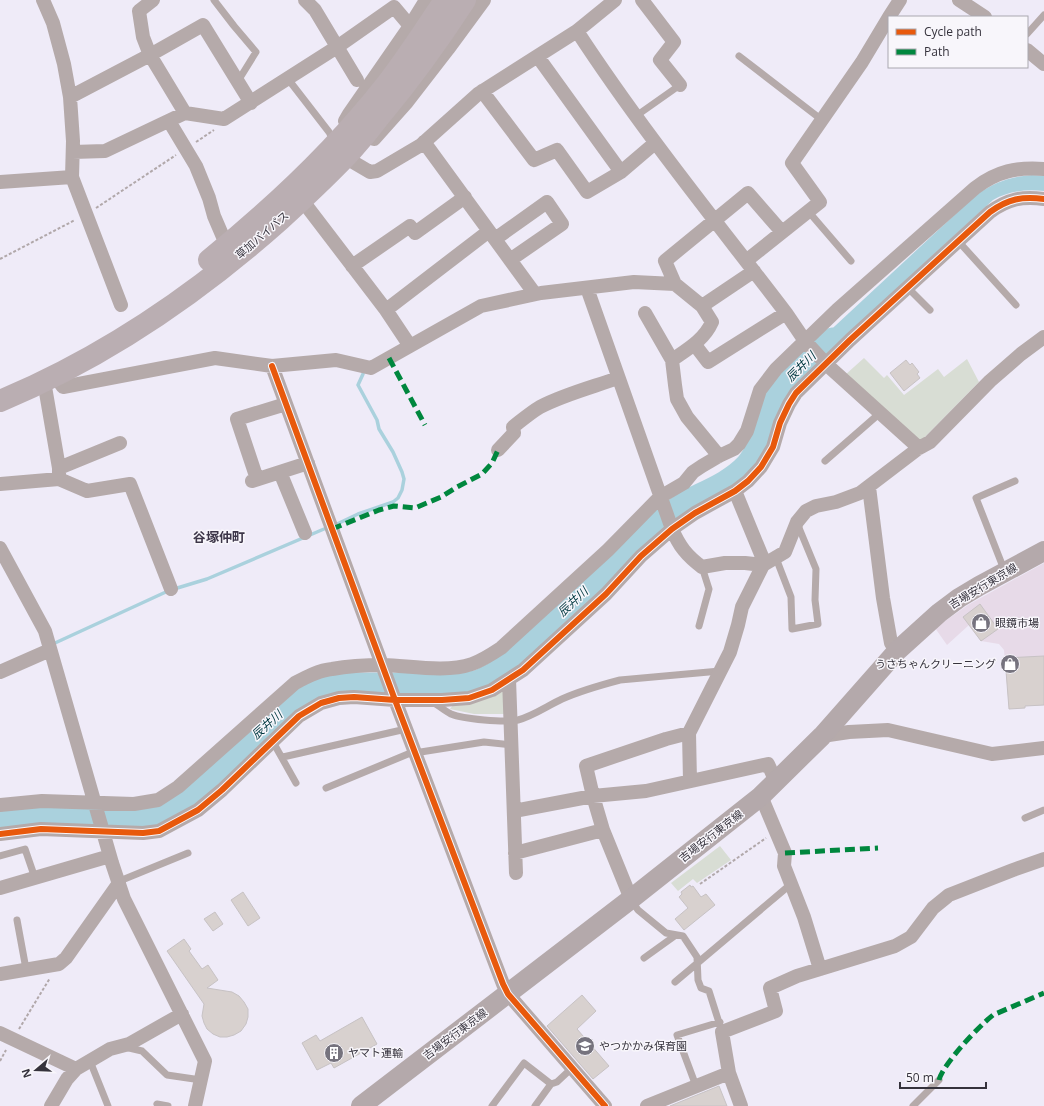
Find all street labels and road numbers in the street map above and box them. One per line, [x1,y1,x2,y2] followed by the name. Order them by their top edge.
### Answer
[232,207,291,262] street label: 草加バイパス
[946,559,1020,612] street label: 吉場安行東京線
[676,806,746,865] street label: 吉場安行東京線
[419,1004,490,1063] street label: 吉場安行東京線

